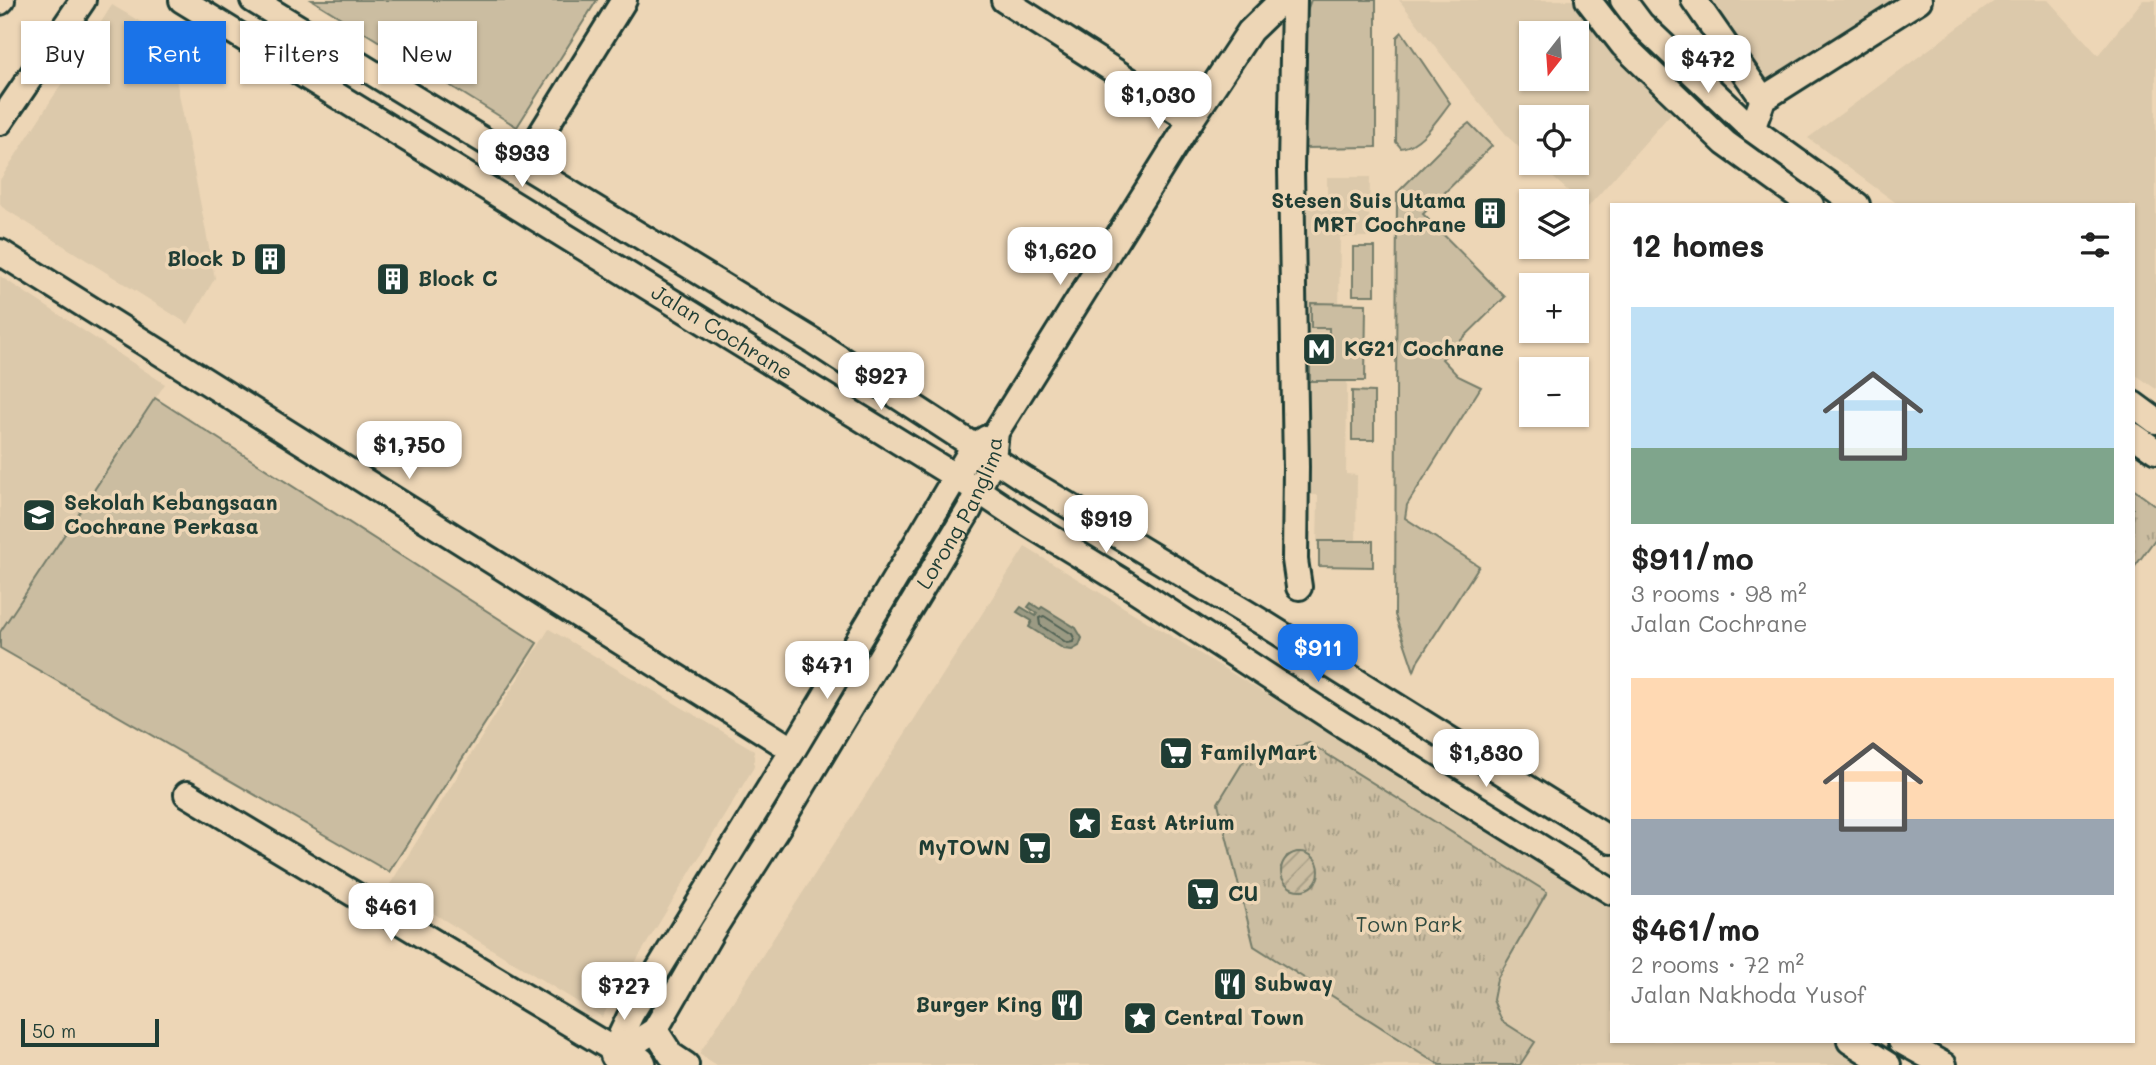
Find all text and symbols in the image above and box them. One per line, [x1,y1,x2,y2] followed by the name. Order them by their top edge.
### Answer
[21,21,110,84] chip: Buy
[124,21,226,84] chip: Rent
[240,21,364,84] chip: Filters
[378,21,477,84] chip: New
[1519,21,1589,91] north arrow
[1519,21,1589,427] map controls
[1667,36,1749,95] pin: $472
[1681,43,1735,73] text: $472
[1101,72,1215,131] pin: $1,030
[1121,79,1195,109] text: $1,030
[1519,105,1589,175] button: locate
[481,130,563,189] pin: $933
[494,137,550,167] text: $933
[1271,186,1466,237] place label: Stesen Suis Utama MRT Cochrane
[1519,189,1589,259] button: layers
[1471,194,1509,232] building icon: Stesen Suis Utama MRT Cochrane
[1631,225,1764,265] text: 12 homes
[2076,226,2114,264] icon: filters
[1003,228,1117,287] pin: $1,620
[1023,235,1097,265] text: $1,620
[251,240,289,278] building icon: Block D
[167,244,246,271] place label: Block D
[374,260,412,298] building icon: Block C
[418,264,498,291] place label: Block C
[1519,273,1589,343] button: +
[647,277,798,385] street label: Jalan Cochrane
[1300,330,1338,368] metro station icon: KG21 Cochrane
[1344,334,1504,361] place label: KG21 Cochrane
[840,352,922,412] pin: $927
[1810,353,1936,479] icon: home
[1519,357,1589,427] button: −
[854,360,908,390] text: $927
[352,421,466,481] pin: $1,750
[373,429,445,459] text: $1,750
[909,436,1007,594] street label: Lorong Panglima
[64,488,278,539] place label: Sekolah Kebangsaan Cochrane Perkasa
[20,496,58,534] school or university icon: Sekolah Kebangsaan Cochrane Perkasa
[1065,496,1147,555] pin: $919
[1080,503,1132,533] text: $919
[1631,538,1754,578] text: $911/mo
[1631,578,1807,608] text: 3 rooms · 98 m²
[1631,608,1808,638] text: Jalan Cochrane
[1277,624,1359,684] pin: $911
[1294,632,1342,662] text: $911
[786,642,868,701] pin: $471
[801,649,853,679] text: $471
[1810,724,1936,850] icon: home
[1429,730,1543,789] pin: $1,830
[1157,734,1195,772] supermarket icon: FamilyMart
[1449,737,1523,767] text: $1,830
[1200,738,1317,766] place label: FamilyMart
[1066,804,1104,842] place icon: East Atrium
[1110,808,1235,835] place label: East Atrium
[1016,829,1054,867] supermarket icon: MyTOWN
[918,833,1010,861] place label: MyTOWN
[1184,875,1222,913] supermarket icon: CU
[1228,879,1258,906] place label: CU
[350,884,432,943] pin: $461
[365,891,417,921] text: $461
[1631,909,1760,949] text: $461/mo
[1356,910,1462,937] park label: Town Park
[1631,949,1804,979] text: 2 rooms · 72 m²
[583,962,665,1022] pin: $727
[1211,965,1249,1003] restaurant icon: Subway
[1254,969,1333,997] place label: Subway
[598,970,650,1000] text: $727
[1631,979,1866,1009] text: Jalan Nakhoda Yusof
[1048,986,1086,1024] restaurant icon: Burger King
[916,990,1042,1017] place label: Burger King
[1121,999,1159,1037] place icon: Central Town
[1164,1003,1304,1030] place label: Central Town
[21,1016,159,1048] scale bar
[32,1018,76,1043] text: 50 m

